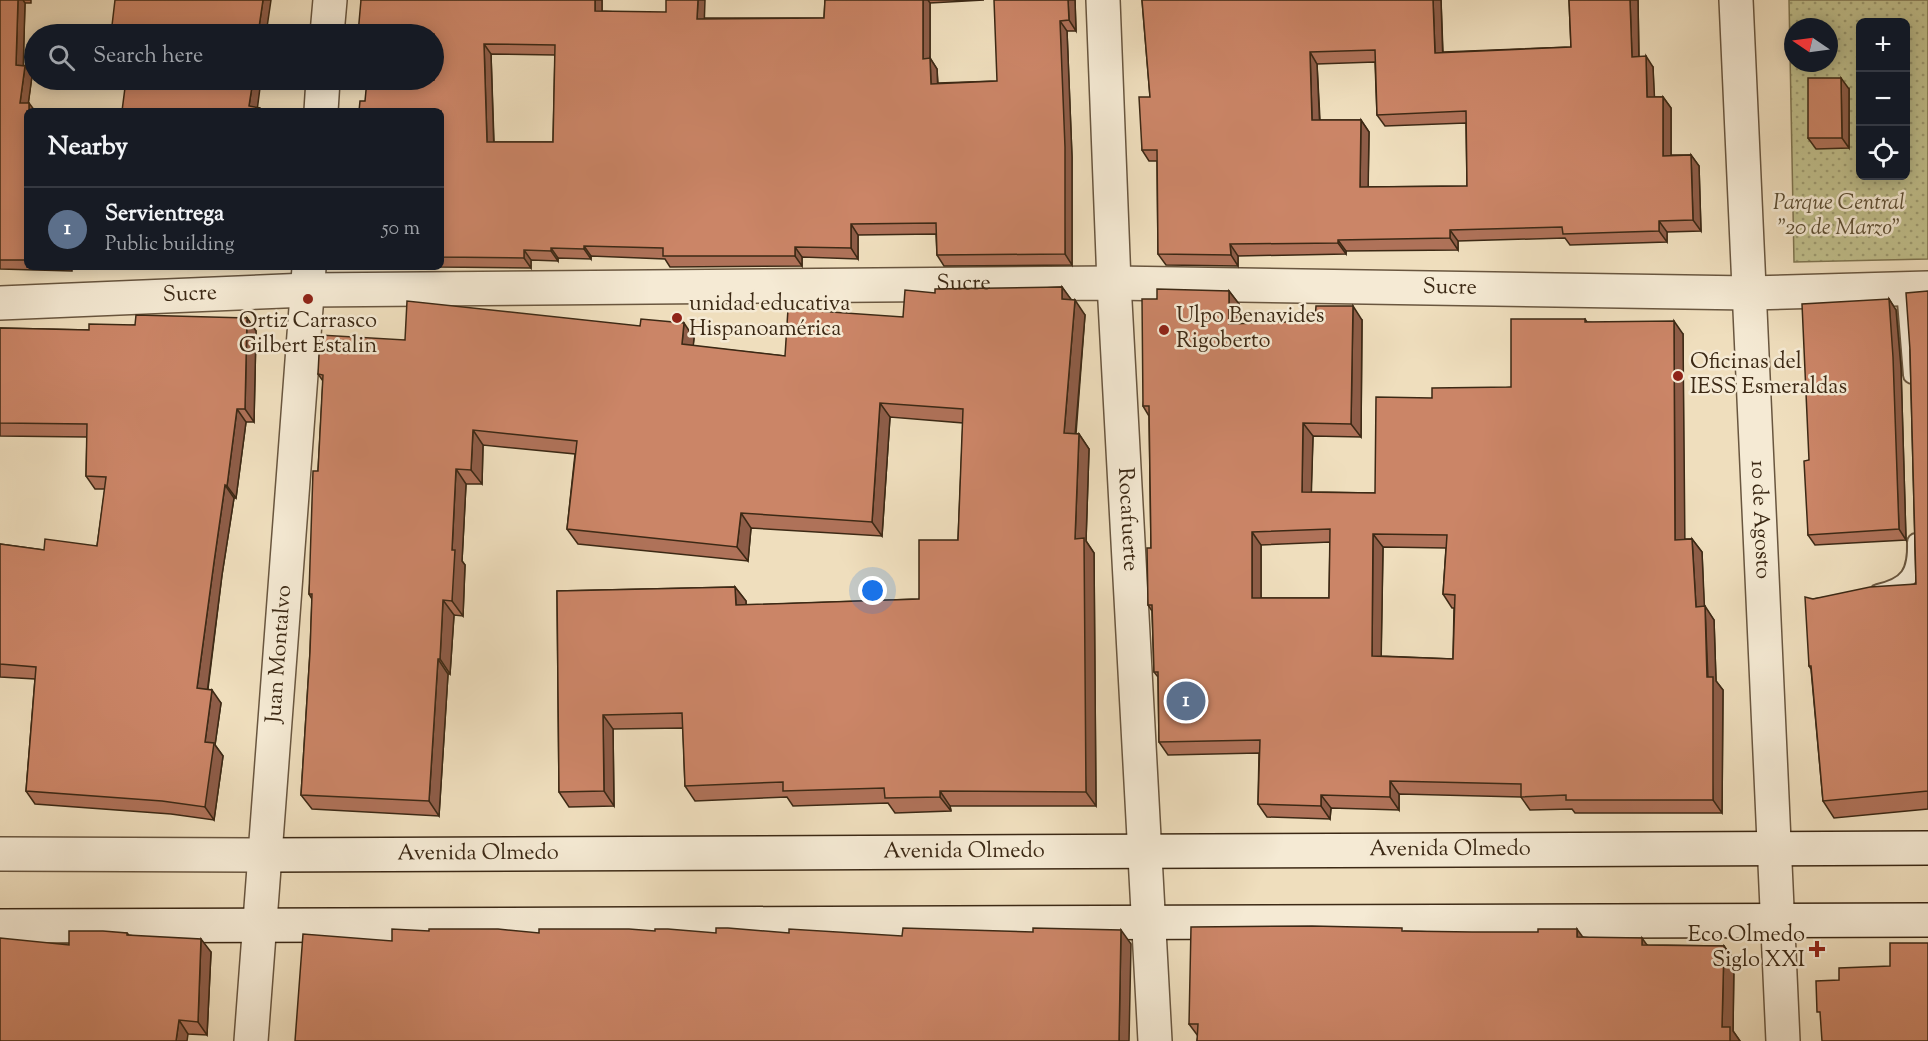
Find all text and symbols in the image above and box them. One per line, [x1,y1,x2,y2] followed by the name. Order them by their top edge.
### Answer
[1784,18,1838,72] north arrow
[1856,18,1910,180] map controls
[1856,18,1910,72] button: +
[24,24,444,90] search box
[45,41,78,74] icon: search
[93,41,203,73] text: Search here
[1856,72,1910,126] button: −
[1856,126,1910,180] button: locate
[48,129,128,166] text: Nearby
[1773,188,1905,245] park label: Parque Central "20 de Marzo"
[105,199,224,231] text: Servientrega
[64,215,71,244] text: 1
[382,215,420,244] text: 50 m
[105,231,235,260] text: Public building
[936,268,991,301] street label: Sucre
[1422,272,1477,305] street label: Sucre
[162,278,218,312] street label: Sucre
[689,289,851,346] place label: unidad educativa Hispanoamérica
[301,292,315,306] marker: Ortiz Carrasco Gilbert Estalin
[1176,301,1324,358] place label: Ulpo Benavides Rigoberto
[239,306,377,363] place label: Ortiz Carrasco Gilbert Estalin
[670,311,684,325] marker: unidad educativa Hispanoamérica
[1157,323,1171,337] marker: Ulpo Benavides Rigoberto
[1690,347,1847,404] place label: Oficinas del IESS Esmeraldas
[1671,369,1685,383] marker: Oficinas del IESS Esmeraldas
[1741,459,1778,580] street label: 10 de Agosto
[1108,467,1146,572] street label: Rocafuerte
[858,576,887,605] your location
[259,584,301,725] street label: Juan Montalvo
[1166,678,1206,724] pin: 1
[1369,834,1531,866] street label: Avenida Olmedo
[883,836,1045,868] street label: Avenida Olmedo
[397,838,559,870] street label: Avenida Olmedo
[1688,920,1805,977] place label: Eco Olmedo Siglo XXI
[1810,942,1824,956] marker: Eco Olmedo Siglo XXI

